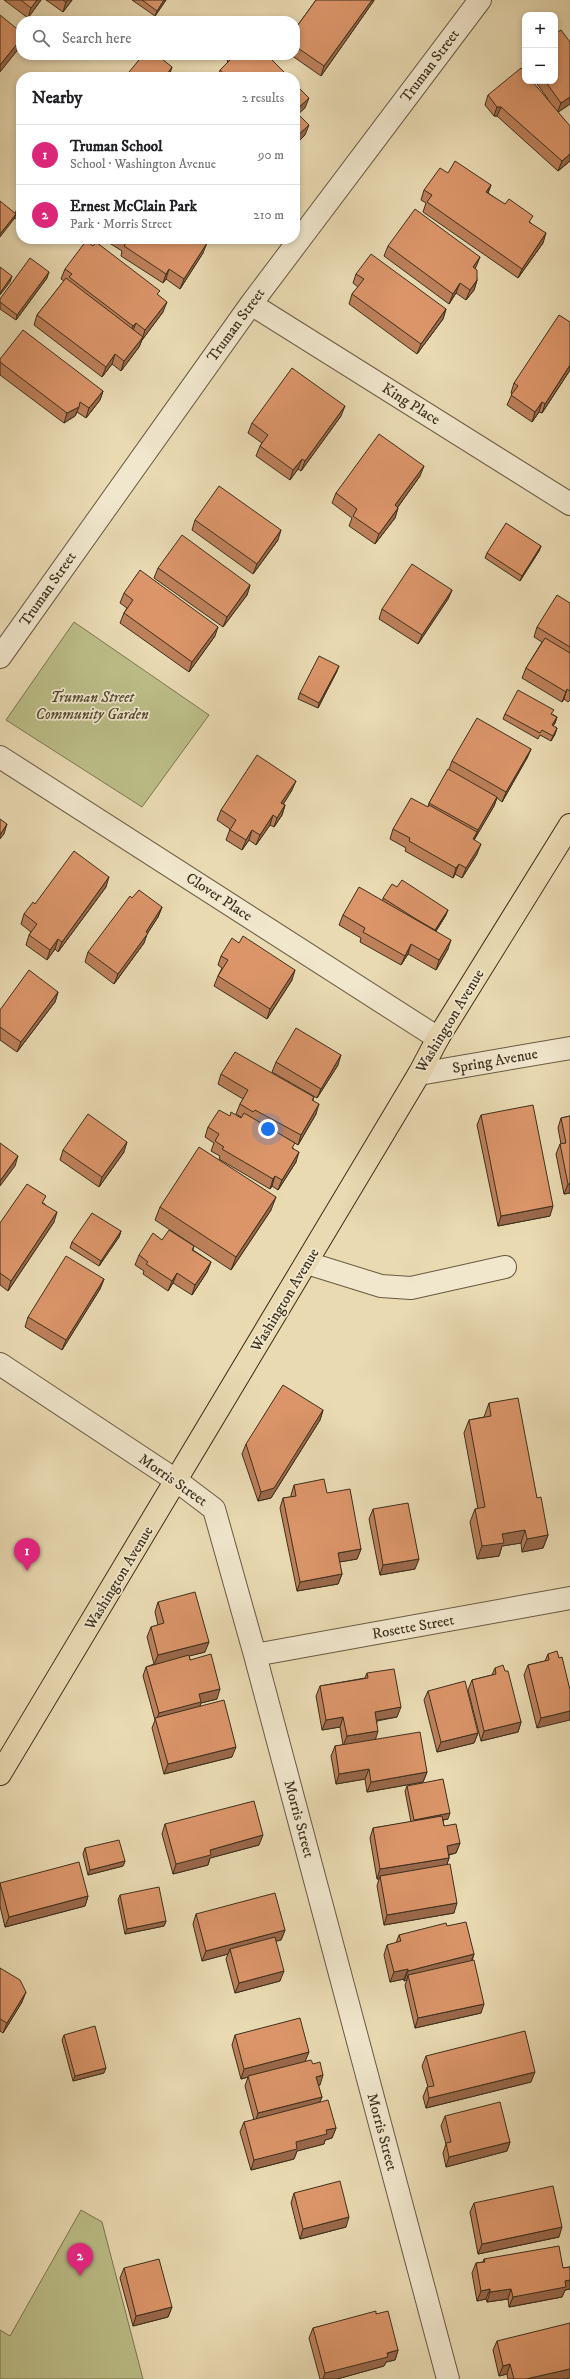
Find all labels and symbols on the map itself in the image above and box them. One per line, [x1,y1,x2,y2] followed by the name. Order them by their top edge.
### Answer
[396,25,464,106] street label: Truman Street
[203,284,269,366] street label: Truman Street
[378,379,444,429] street label: King Place
[15,548,81,630] street label: Truman Street
[35,688,149,724] park label: Truman Street Community Garden
[182,868,256,926] street label: Clover Place
[411,966,488,1077] street label: Washington Avenue
[451,1044,539,1078] street label: Spring Avenue
[258,1119,278,1139] your location
[246,1245,323,1356] street label: Washington Avenue
[135,1449,211,1511] street label: Morris Street
[80,1523,157,1634] street label: Washington Avenue
[14,1538,40,1571] pin: 1
[371,1610,456,1644] street label: Rosette Street
[280,1778,319,1860] street label: Morris Street
[363,2091,402,2173] street label: Morris Street
[67,2243,93,2276] pin: 2

